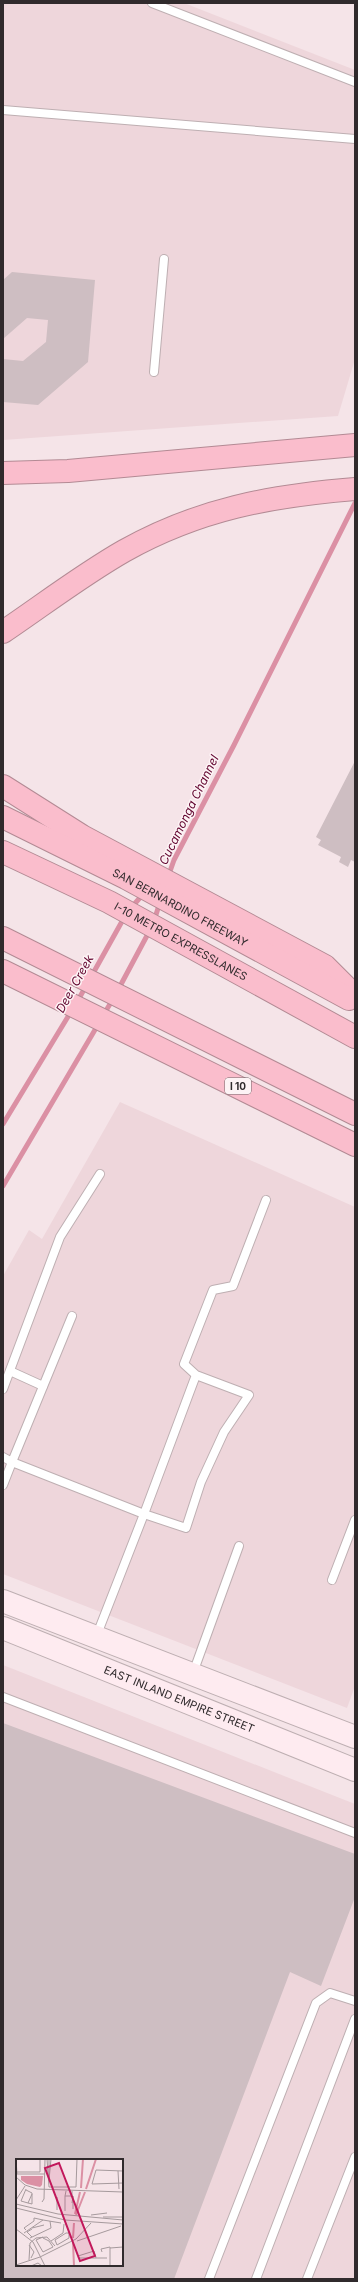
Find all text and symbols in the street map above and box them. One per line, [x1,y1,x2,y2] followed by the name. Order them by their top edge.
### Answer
[155,752,222,867] water label: Cucamonga Channel
[110,865,251,950] street label: SAN BERNARDINO FREEWAY
[112,899,250,983] street label: I-10 METRO EXPRESSLANES
[53,952,97,1015] water label: Deer Creek
[225,1078,251,1094] road number: I 10
[102,1662,256,1736] street label: EAST INLAND EMPIRE STREET
[16,2159,123,2266] inset map

